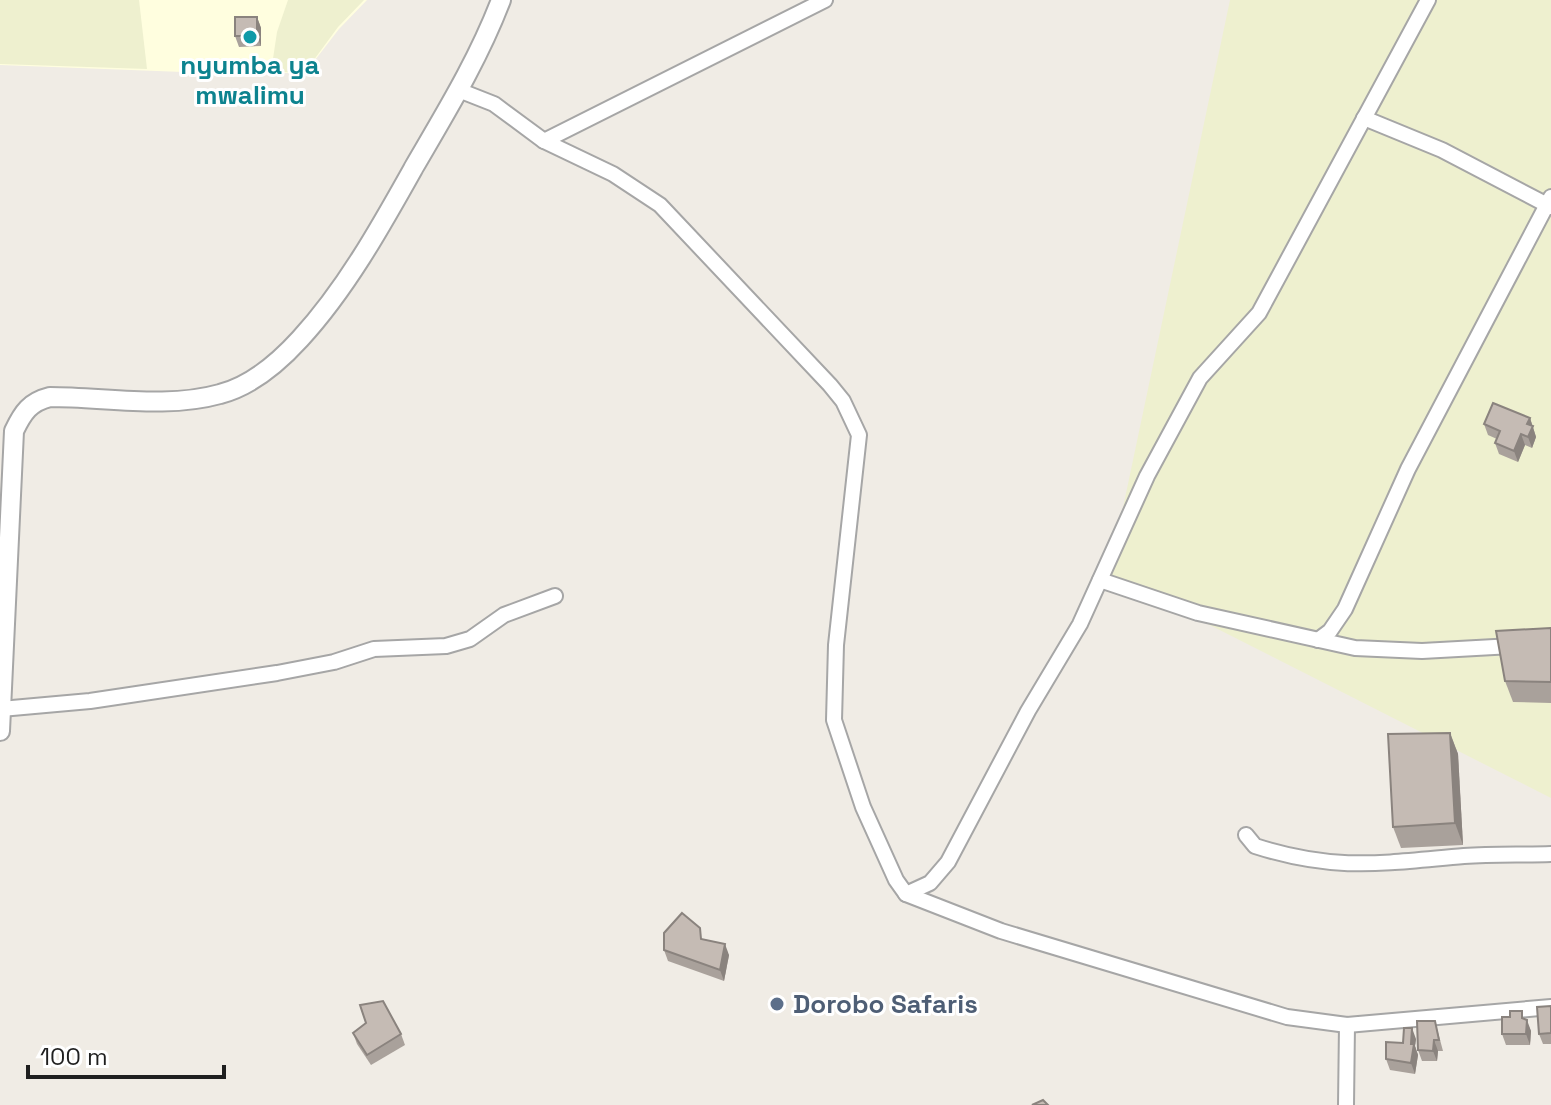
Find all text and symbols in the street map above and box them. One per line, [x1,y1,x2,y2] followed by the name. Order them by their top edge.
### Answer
[241,28,259,46] marker: nyumba ya mwalimu
[180,48,320,112] place label: nyumba ya mwalimu
[793,987,978,1021] place label: Dorobo Safaris
[768,995,786,1013] marker: Dorobo Safaris
[28,1029,224,1079] scale bar
[40,1041,108,1072] text: 100 m

